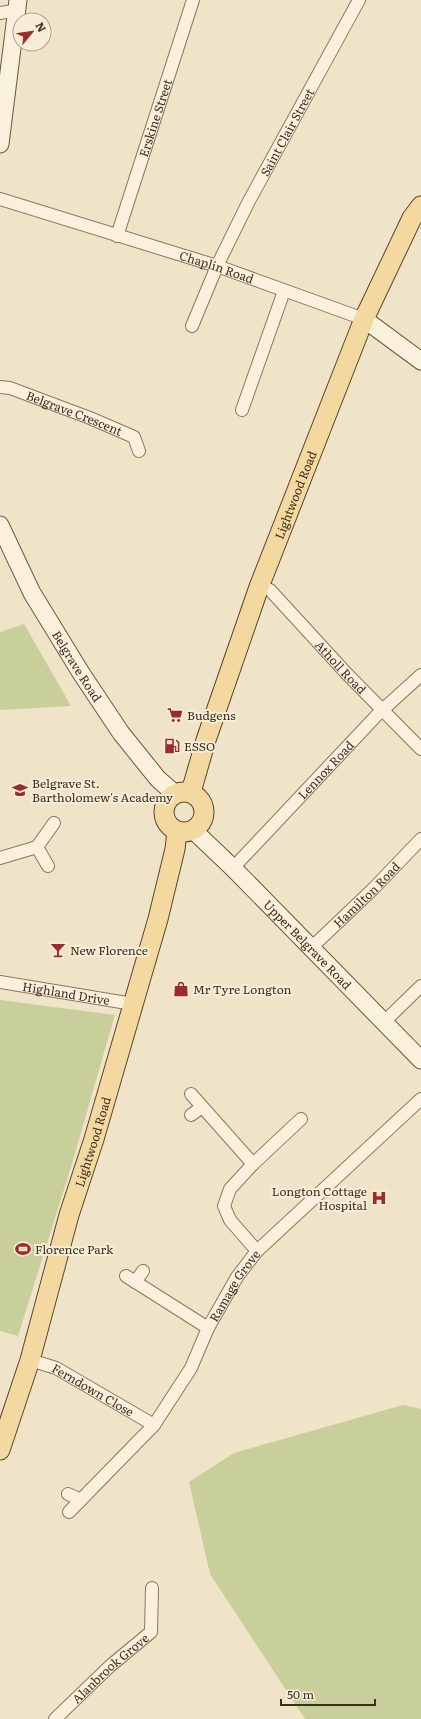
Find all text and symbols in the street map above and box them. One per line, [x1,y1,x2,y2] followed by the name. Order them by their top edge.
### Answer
[12,12,52,52] north arrow
[32,19,51,35] text: N
[134,77,176,159] street label: Erskine Street
[255,85,318,179] street label: Saint Clair Street
[177,246,257,288] street label: Chaplin Road
[24,386,125,440] street label: Belgrave Crescent
[270,447,321,542] street label: Lightwood Road
[48,627,107,706] street label: Belgrave Road
[311,636,371,698] street label: Atholl Road
[166,706,184,724] supermarket icon: Budgens
[187,706,236,724] place label: Budgens
[293,736,358,803] street label: Lennox Road
[163,737,181,755] fuel station icon: ESSO
[184,737,215,755] place label: ESSO
[32,774,173,806] place label: Belgrave St. Bartholomew's Academy
[11,781,29,799] school or university icon: Belgrave St. Bartholomew's Academy
[329,857,404,931] street label: Hamilton Road
[260,895,356,994] street label: Upper Belgrave Road
[49,941,67,959] bar icon: New Florence
[70,941,148,959] place label: New Florence
[21,977,111,1009] street label: Highland Drive
[172,980,190,998] shop icon: Mr Tyre Longton
[193,980,292,998] place label: Mr Tyre Longton
[70,1094,115,1189] street label: Lightwood Road
[272,1182,367,1214] place label: Longton Cottage Hospital
[370,1189,388,1207] hospital icon: Longton Cottage Hospital
[14,1240,32,1258] sports icon: Florence Park
[35,1240,114,1258] place label: Florence Park
[204,1246,264,1325] street label: Ramage Grove
[49,1359,137,1420] street label: Ferndown Close
[68,1629,152,1707] street label: Alanbrook Grove
[281,1681,375,1707] scale bar
[287,1685,314,1703] text: 50 m

